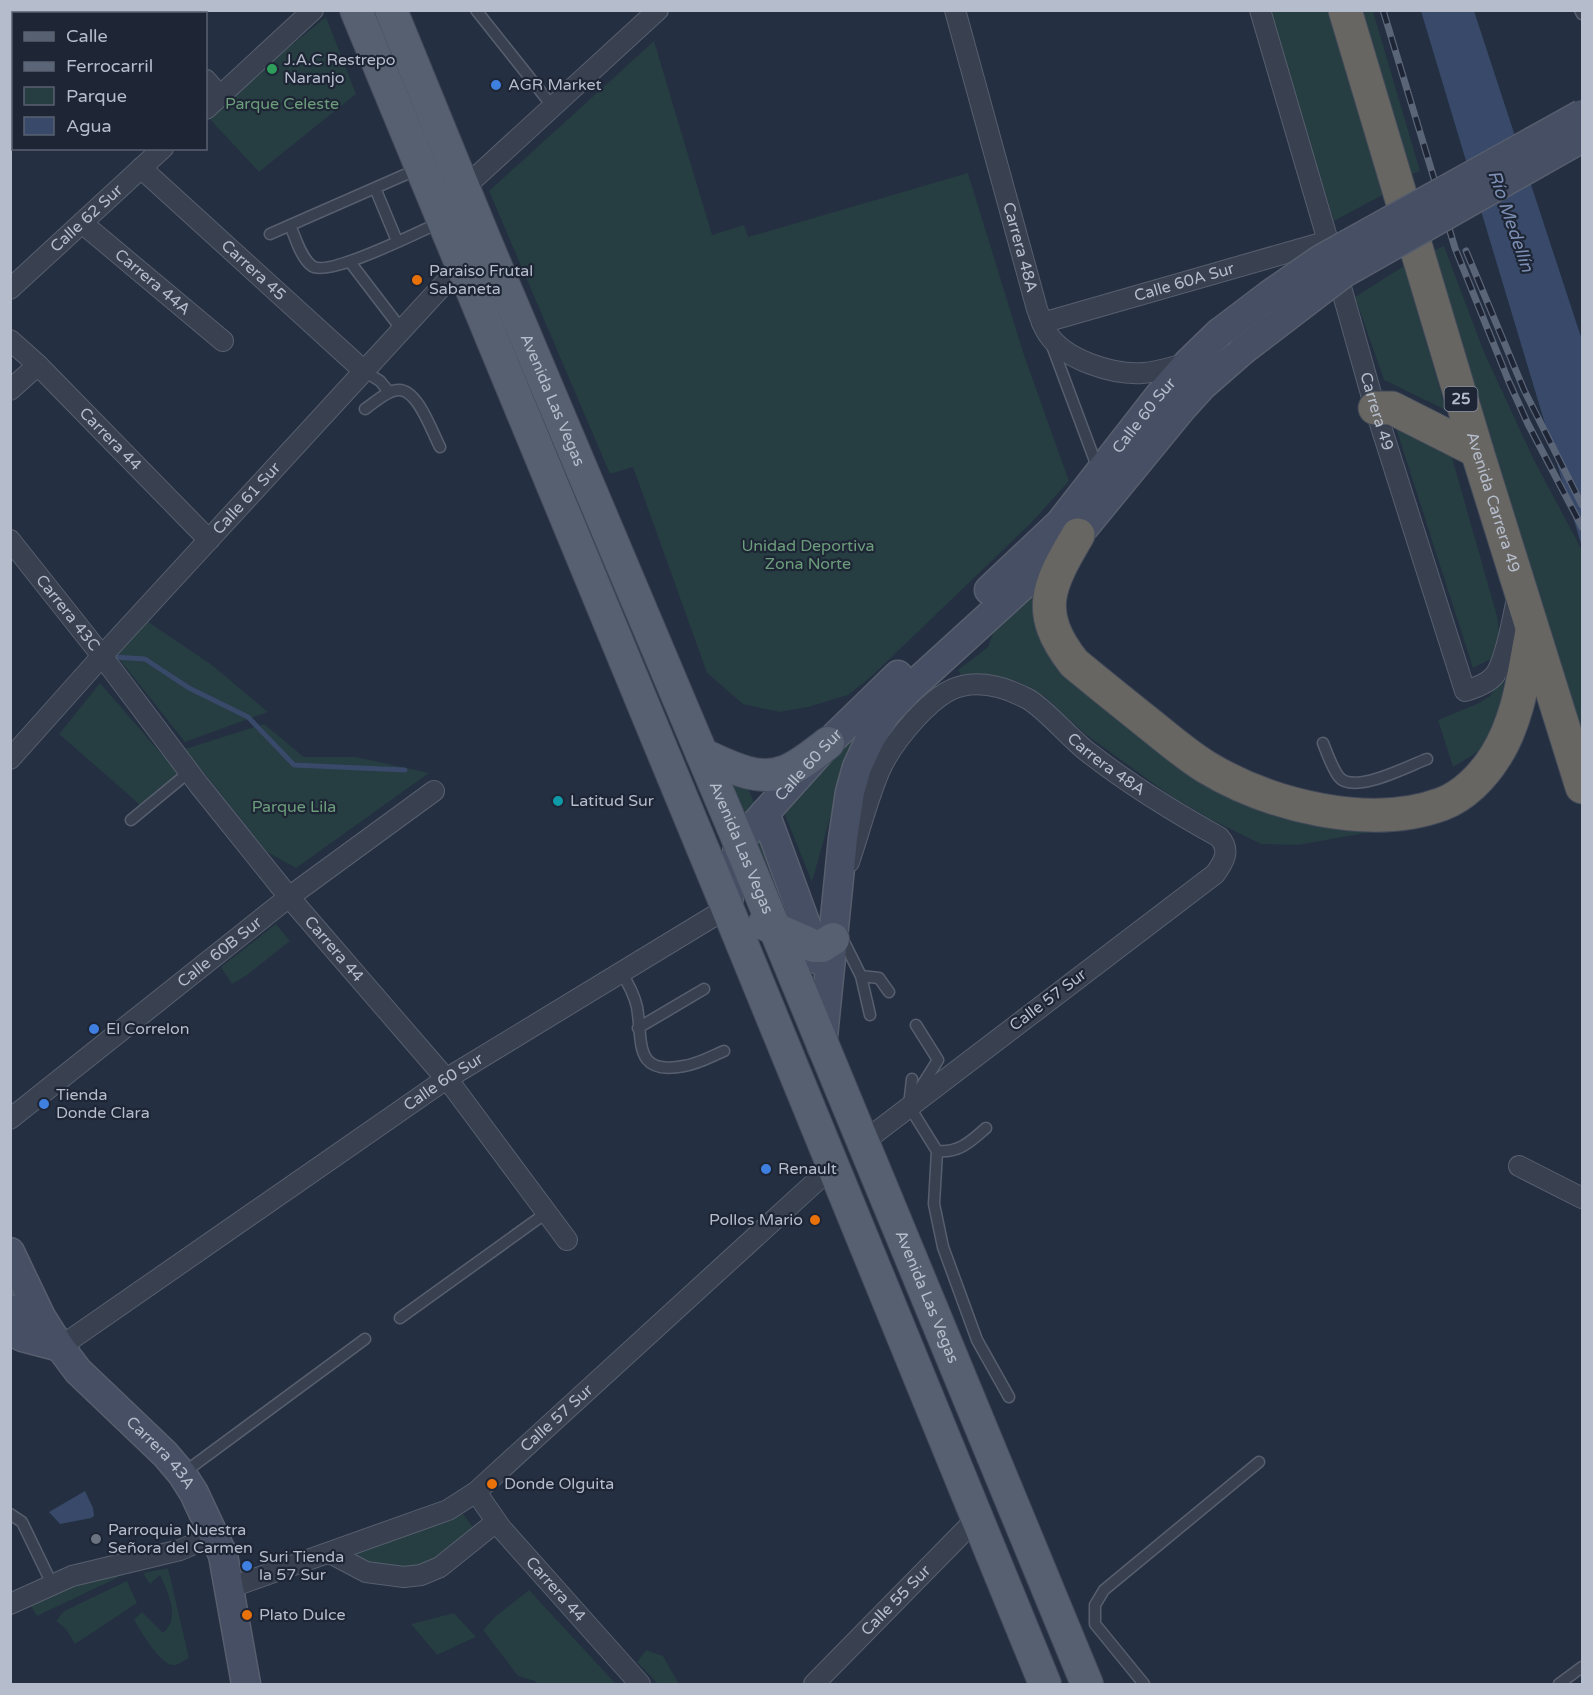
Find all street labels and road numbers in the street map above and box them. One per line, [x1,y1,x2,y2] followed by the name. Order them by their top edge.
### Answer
[46,180,127,257] street label: Calle 62 Sur
[998,200,1042,295] street label: Carrera 48A
[217,236,290,305] street label: Carrera 45
[111,245,195,319] street label: Carrera 44A
[1132,258,1237,306] street label: Calle 60A Sur
[516,331,589,469] street label: Avenida Las Vegas
[1355,370,1398,453] street label: Carrera 49
[1108,373,1181,458] street label: Calle 60 Sur
[1444,387,1478,411] road number: 25
[75,403,146,475] street label: Carrera 44
[1462,429,1524,575] street label: Avenida Carrera 49
[209,458,286,539] street label: Calle 61 Sur
[31,571,104,655] street label: Carrera 43C
[771,724,847,805] street label: Calle 60 Sur
[1063,729,1149,800] street label: Carrera 48A
[705,778,778,917] street label: Avenida Las Vegas
[173,912,267,992] street label: Calle 60B Sur
[300,912,368,986] street label: Carrera 44
[1006,964,1091,1035] street label: Calle 57 Sur
[400,1048,488,1115] street label: Calle 60 Sur
[891,1227,963,1366] street label: Avenida Las Vegas
[516,1380,598,1456] street label: Calle 57 Sur
[122,1412,199,1493] street label: Carrera 43A
[521,1553,590,1626] street label: Carrera 44
[857,1560,936,1640] street label: Calle 55 Sur

